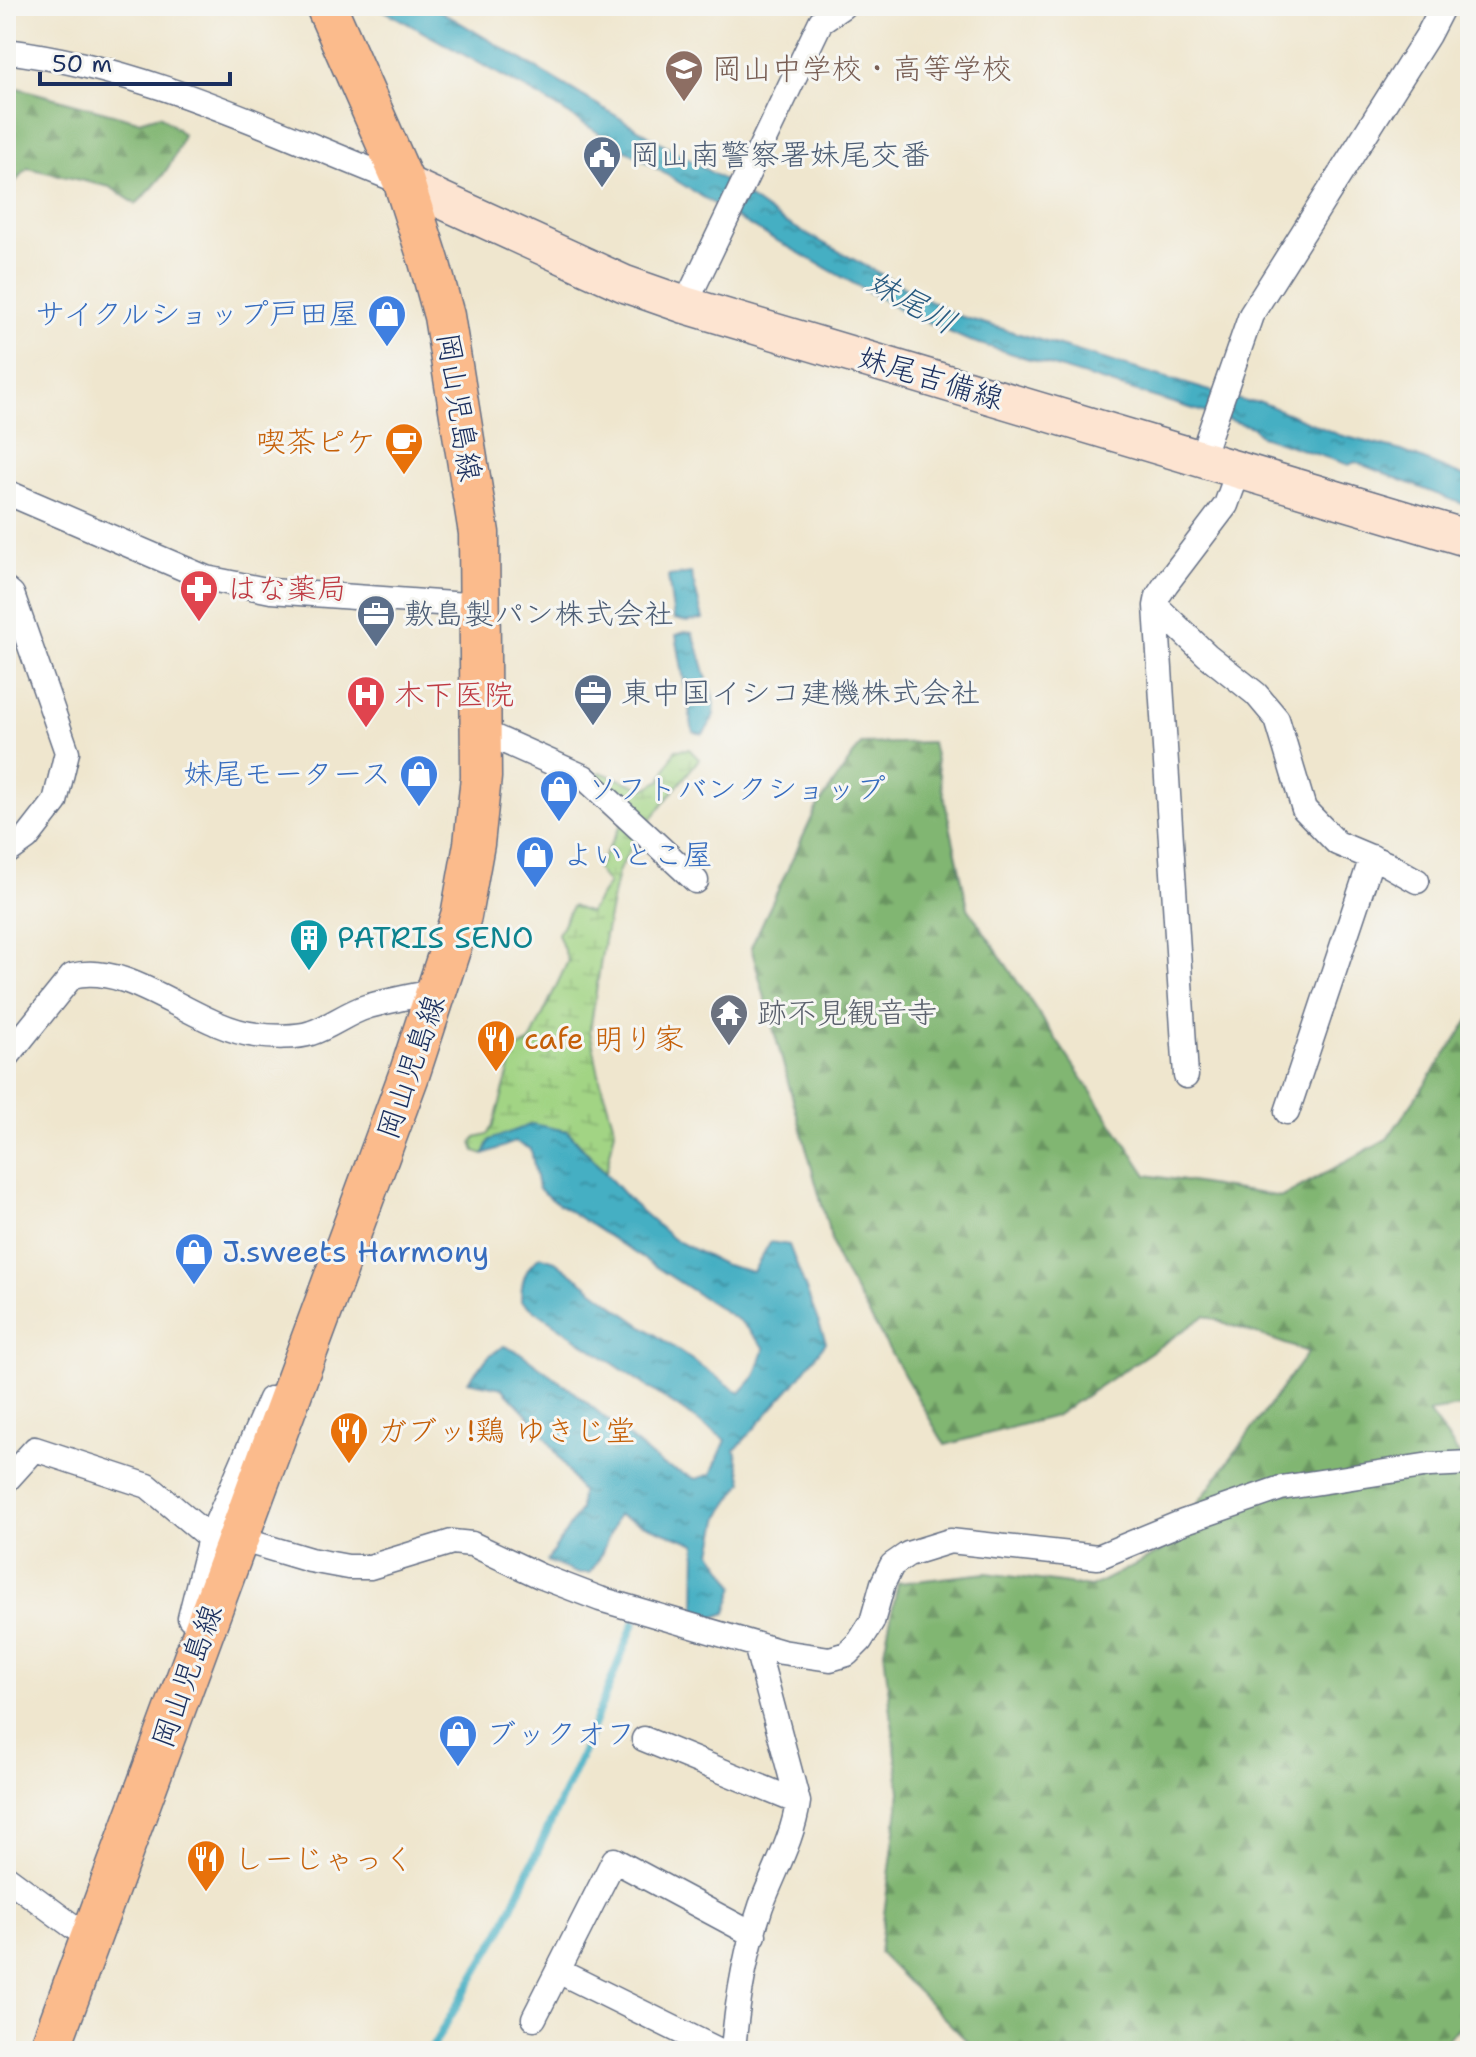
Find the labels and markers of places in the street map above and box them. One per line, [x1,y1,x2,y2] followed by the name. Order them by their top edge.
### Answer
[663,48,705,103] school or university icon: 岡山中学校・高等学校
[712,48,1012,89] place label: 岡山中学校・高等学校
[581,134,623,189] public building icon: 岡山南警察署妹尾交番
[630,134,930,175] place label: 岡山南警察署妹尾交番
[35,293,359,334] place label: サイクルショップ戸田屋
[366,293,408,348] shop icon: サイクルショップ戸田屋
[256,421,376,462] place label: 喫茶ピケ
[383,421,425,476] cafe icon: 喫茶ピケ
[178,568,220,623] pharmacy icon: はな薬局
[227,568,347,609] place label: はな薬局
[355,593,397,648] office icon: 敷島製パン株式会社
[404,593,674,634] place label: 敷島製パン株式会社
[572,672,614,727] office icon: 東中国イシコ建機株式会社
[621,672,980,713] place label: 東中国イシコ建機株式会社
[345,674,387,729] hospital icon: 木下医院
[394,674,514,715] place label: 木下医院
[183,753,391,794] place label: 妹尾モータース
[398,753,440,808] shop icon: 妹尾モータース
[538,768,580,823] shop icon: ソフトバンクショップ
[587,768,886,809] place label: ソフトバンクショップ
[514,834,556,889] shop icon: よいとこ屋
[563,834,713,875] place label: よいとこ屋
[288,917,330,972] building icon: PATRIS SENO
[337,917,534,958] place label: PATRIS SENO
[708,992,750,1047] temple icon: 跡不見観音寺
[757,992,937,1033] place label: 跡不見観音寺
[475,1018,517,1073] restaurant icon: cafe 明り家
[524,1018,684,1059] place label: cafe 明り家
[173,1231,215,1286] shop icon: J.sweets Harmony
[222,1231,489,1272] place label: J.sweets Harmony
[328,1410,370,1465] restaurant icon: ガブッ!鶏 ゆきじ堂
[377,1410,635,1451] place label: ガブッ!鶏 ゆきじ堂
[437,1713,479,1768] shop icon: ブックオフ
[486,1713,636,1754] place label: ブックオフ
[185,1838,227,1893] restaurant icon: しーじゃっく
[234,1838,414,1879] place label: しーじゃっく

